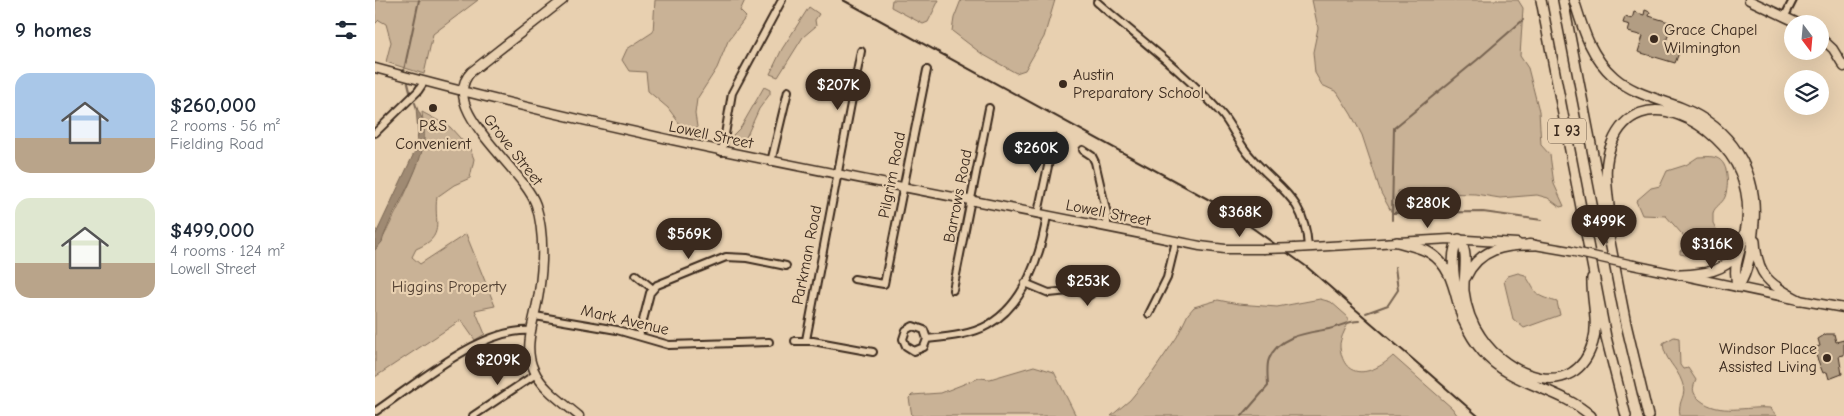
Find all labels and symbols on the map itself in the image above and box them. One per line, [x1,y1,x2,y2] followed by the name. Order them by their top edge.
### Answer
[1784,15,1829,60] north arrow
[1664,21,1758,57] place label: Grace Chapel Wilmington
[1648,33,1660,45] marker: Grace Chapel Wilmington
[1073,66,1204,102] place label: Austin Preparatory School
[803,68,873,111] pin: $207K
[1057,78,1069,90] marker: Austin Preparatory School
[427,102,439,114] marker: P&S Convenient
[480,111,547,190] street label: Grove Street
[395,117,471,153] place label: P&S Convenient
[667,117,755,153] street label: Lowell Street
[1548,118,1586,144] road number: I 93
[875,130,909,220] street label: Pilgrim Road
[1001,132,1071,174] pin: $260K
[940,148,976,244] street label: Barrows Road
[1393,186,1463,229] pin: $280K
[1064,196,1152,230] street label: Lowell Street
[1205,196,1275,238] pin: $368K
[789,204,825,306] street label: Parkman Road
[1569,204,1639,247] pin: $499K
[654,218,724,260] pin: $569K
[1677,228,1747,270] pin: $316K
[1053,264,1123,307] pin: $253K
[392,278,507,296] park label: Higgins Property
[579,301,671,339] street label: Mark Avenue
[1719,340,1817,376] place label: Windsor Place Assisted Living
[463,344,533,386] pin: $209K
[1821,352,1833,364] marker: Windsor Place Assisted Living

